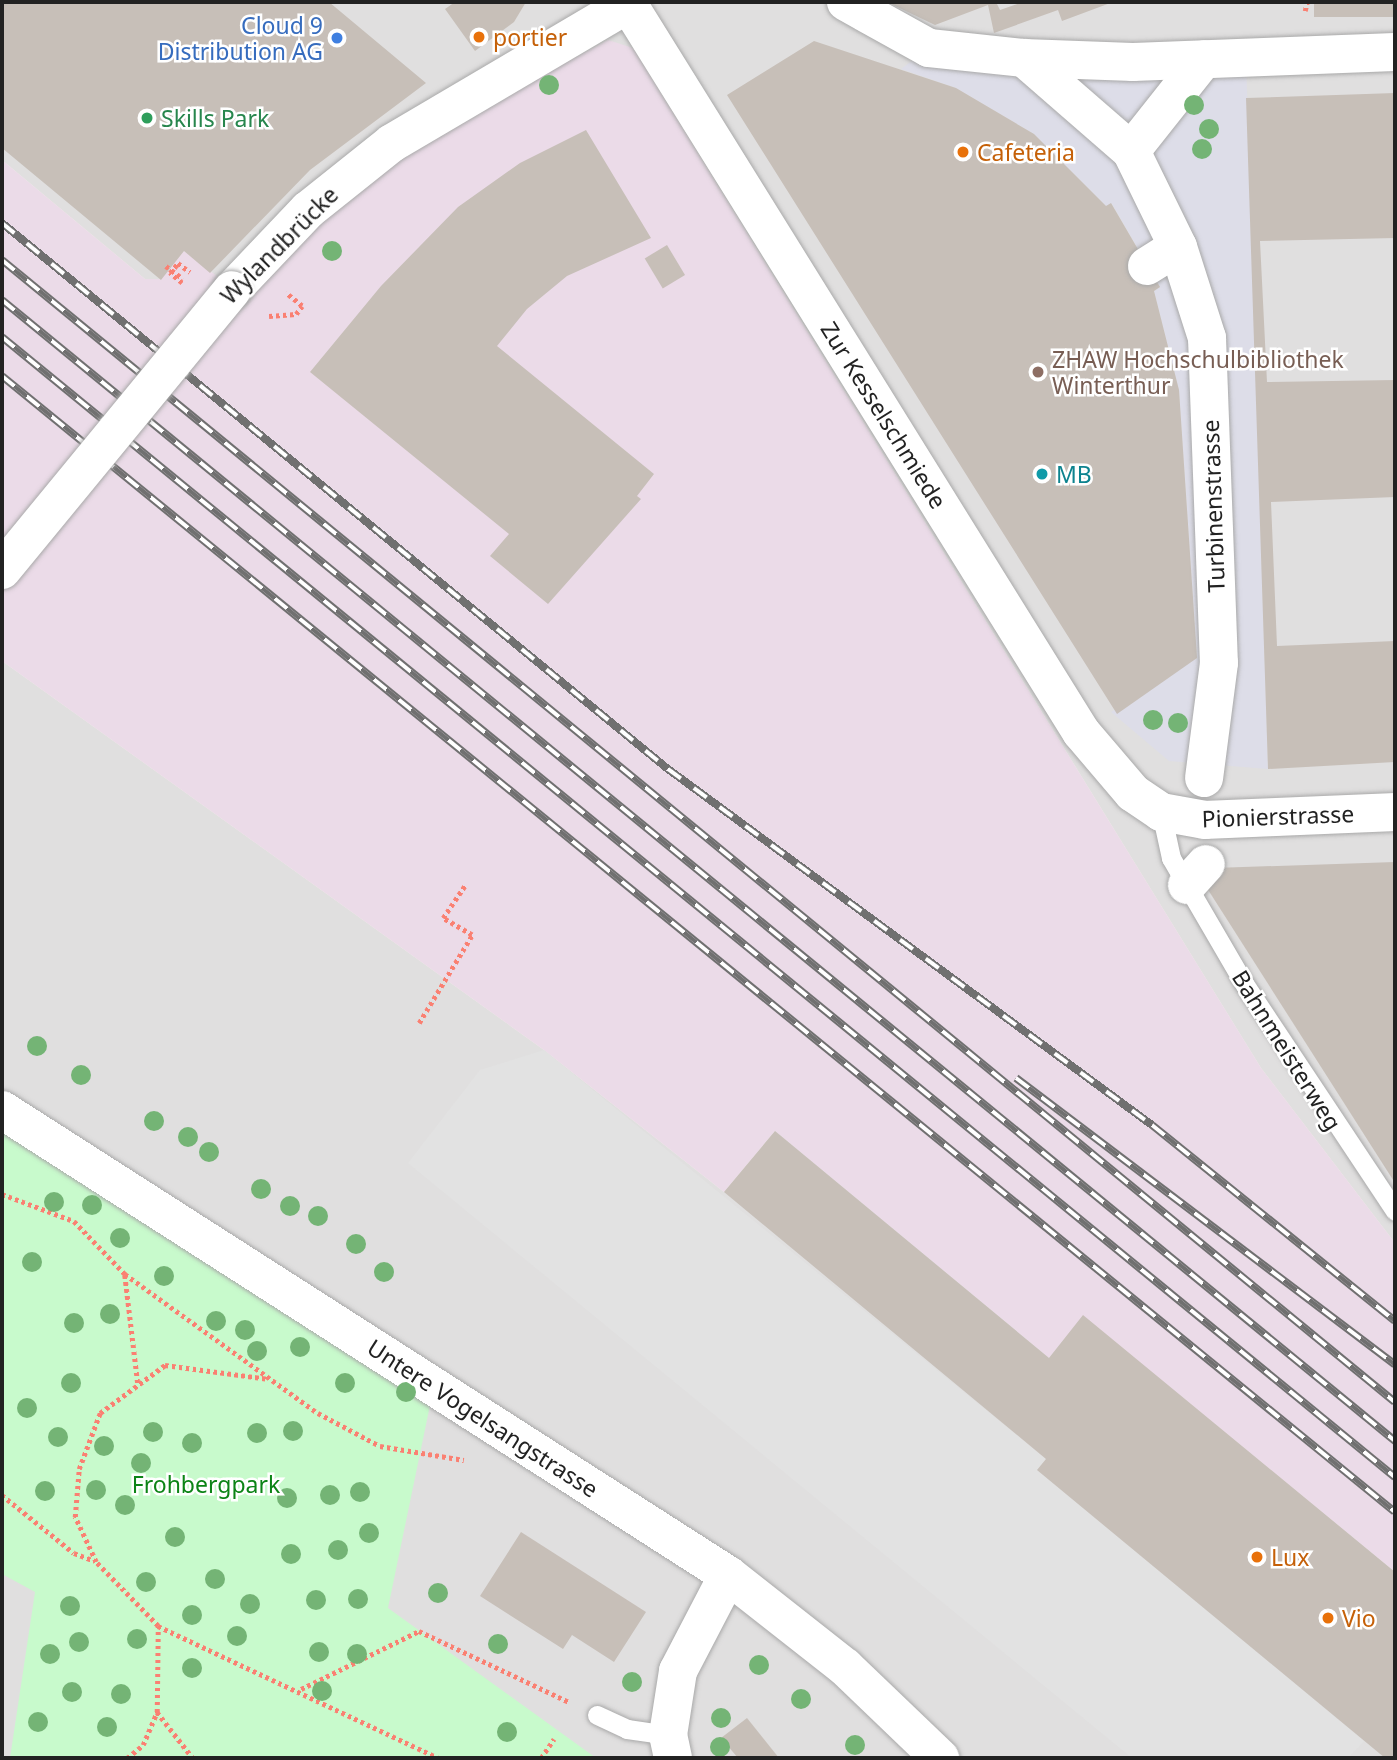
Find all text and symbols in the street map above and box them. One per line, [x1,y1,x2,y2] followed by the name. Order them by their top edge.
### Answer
[158,11,323,65] place label: Cloud 9 Distribution AG
[493,23,567,51] place label: portier
[471,29,487,45] marker: portier
[329,30,345,46] marker: Cloud 9 Distribution AG
[161,104,269,132] place label: Skills Park
[139,110,155,126] marker: Skills Park
[977,138,1075,166] place label: Cafeteria
[955,144,971,160] marker: Cafeteria
[215,181,343,309] street label: Wylandbrücke
[815,317,953,513] street label: Zur Kesselschmiede
[1052,345,1344,399] place label: ZHAW Hochschulbibliothek Winterthur
[1030,364,1046,380] marker: ZHAW Hochschulbibliothek Winterthur
[1196,419,1230,593] street label: Turbinenstrasse
[1056,460,1092,488] place label: MB
[1034,466,1050,482] marker: MB
[1201,800,1355,832] street label: Pionierstrasse
[1227,965,1347,1135] street label: Bahnmeisterweg
[363,1333,603,1503] street label: Untere Vogelsangstrasse
[132,1470,280,1498] park label: Frohbergpark
[1271,1543,1309,1571] place label: Lux
[1249,1549,1265,1565] marker: Lux
[1342,1604,1376,1632] place label: Vio
[1320,1610,1336,1626] marker: Vio

